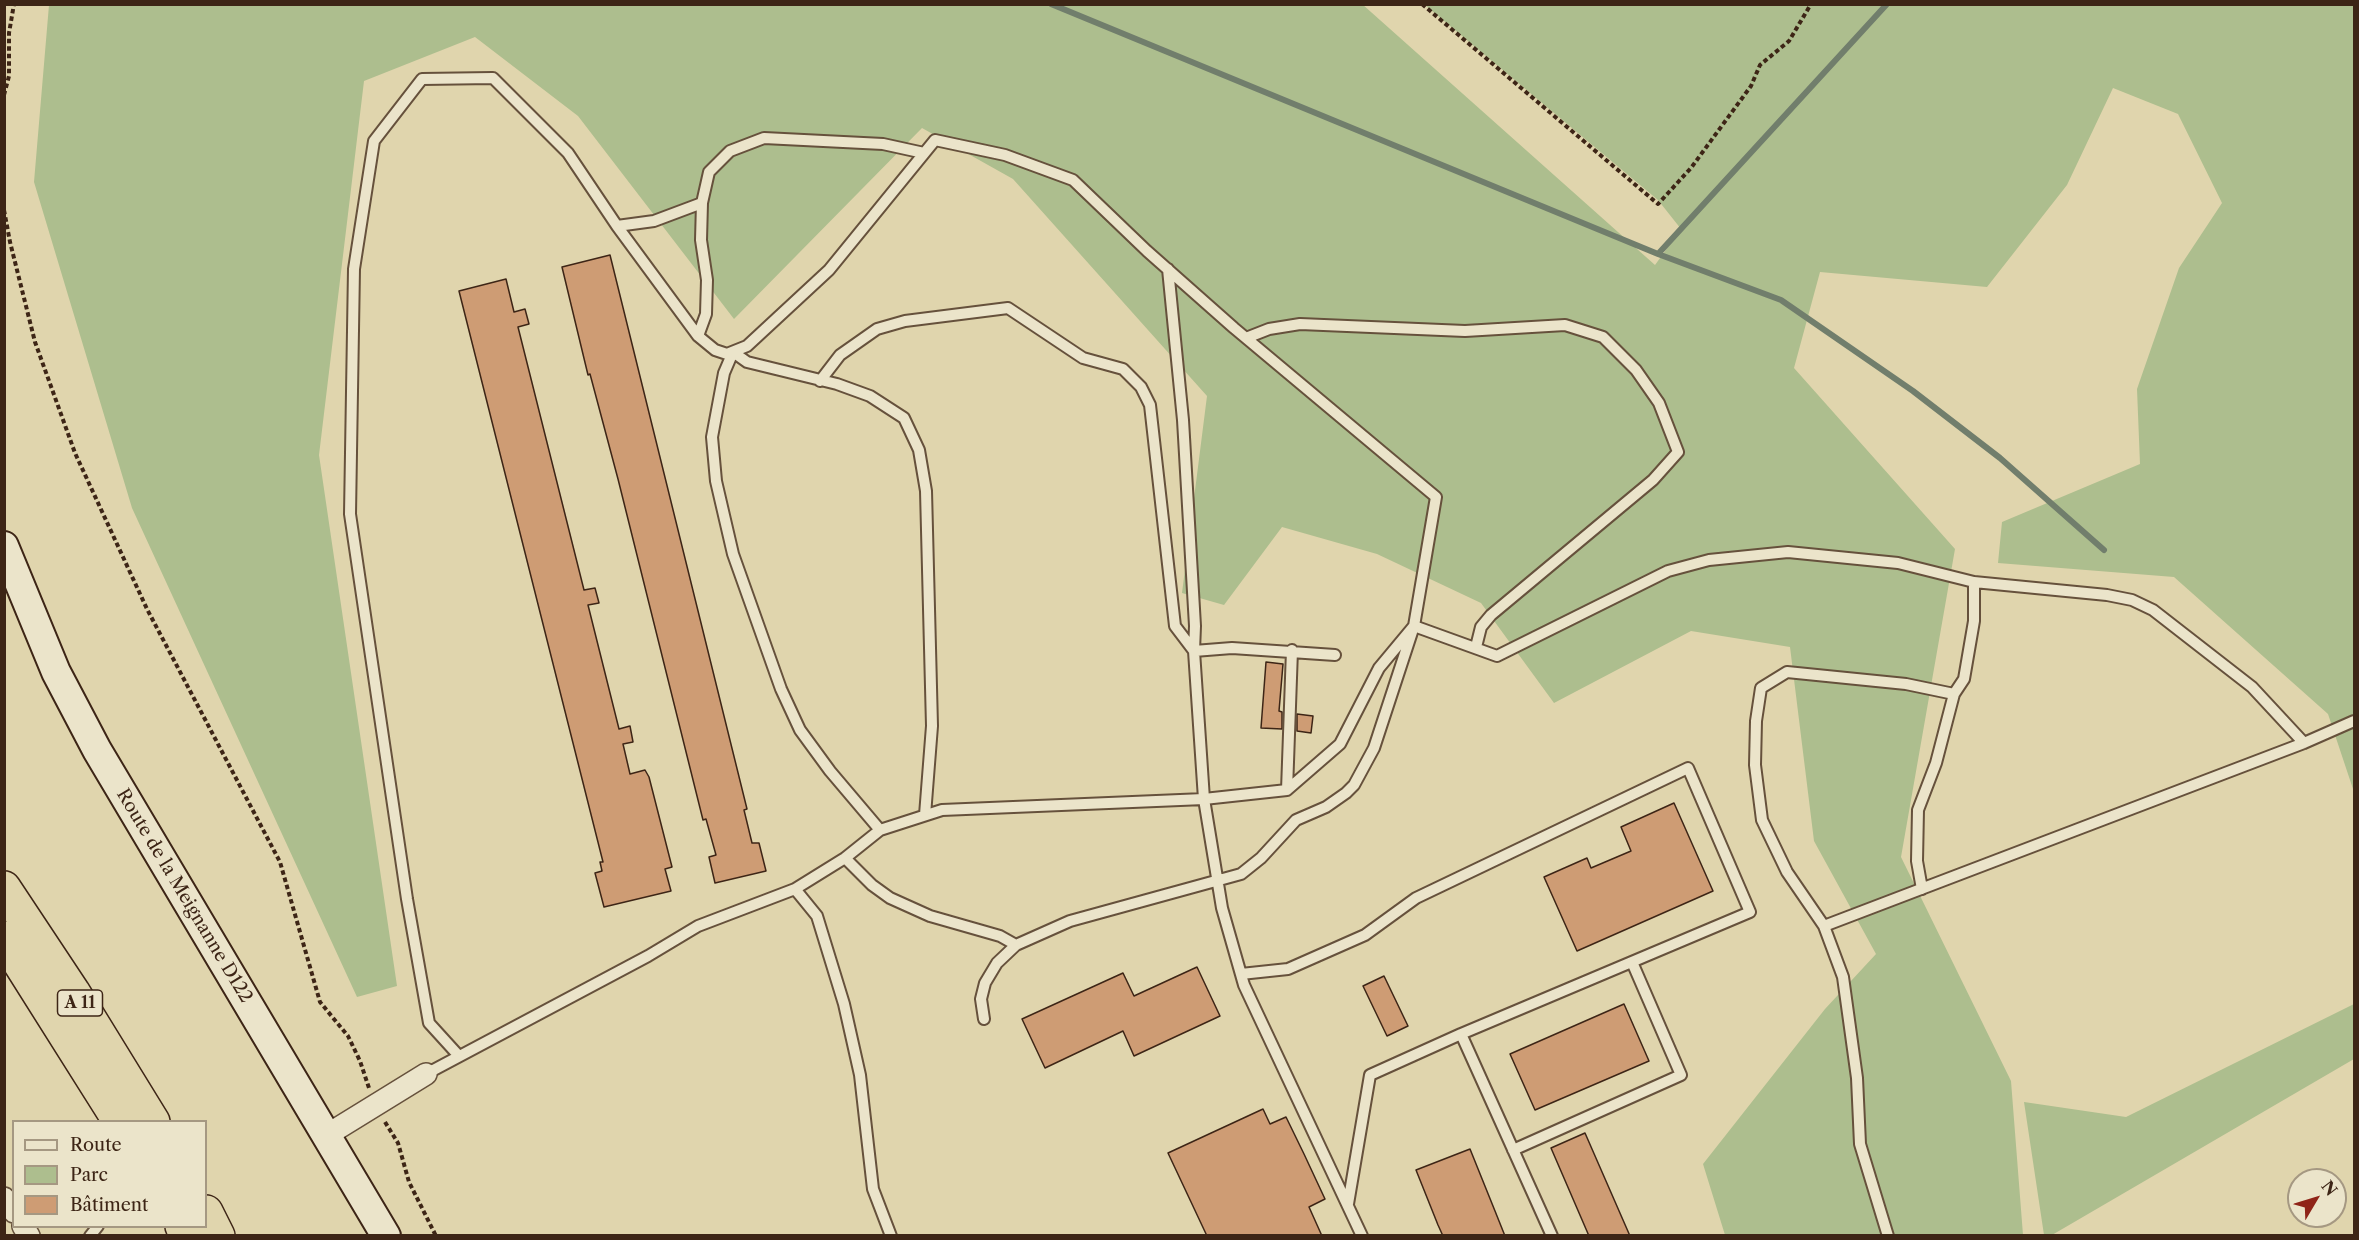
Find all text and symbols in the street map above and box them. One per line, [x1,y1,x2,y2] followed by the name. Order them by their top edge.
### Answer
[111,785,257,1007] street label: Route de la Meignanne D122
[58,990,103,1016] road number: A 11
[12,1120,207,1228] legend
[70,1134,122,1156] text: Route
[70,1164,108,1186] text: Parc
[2287,1168,2347,1228] north arrow
[2317,1177,2342,1200] text: N
[70,1194,148,1216] text: Bâtiment

